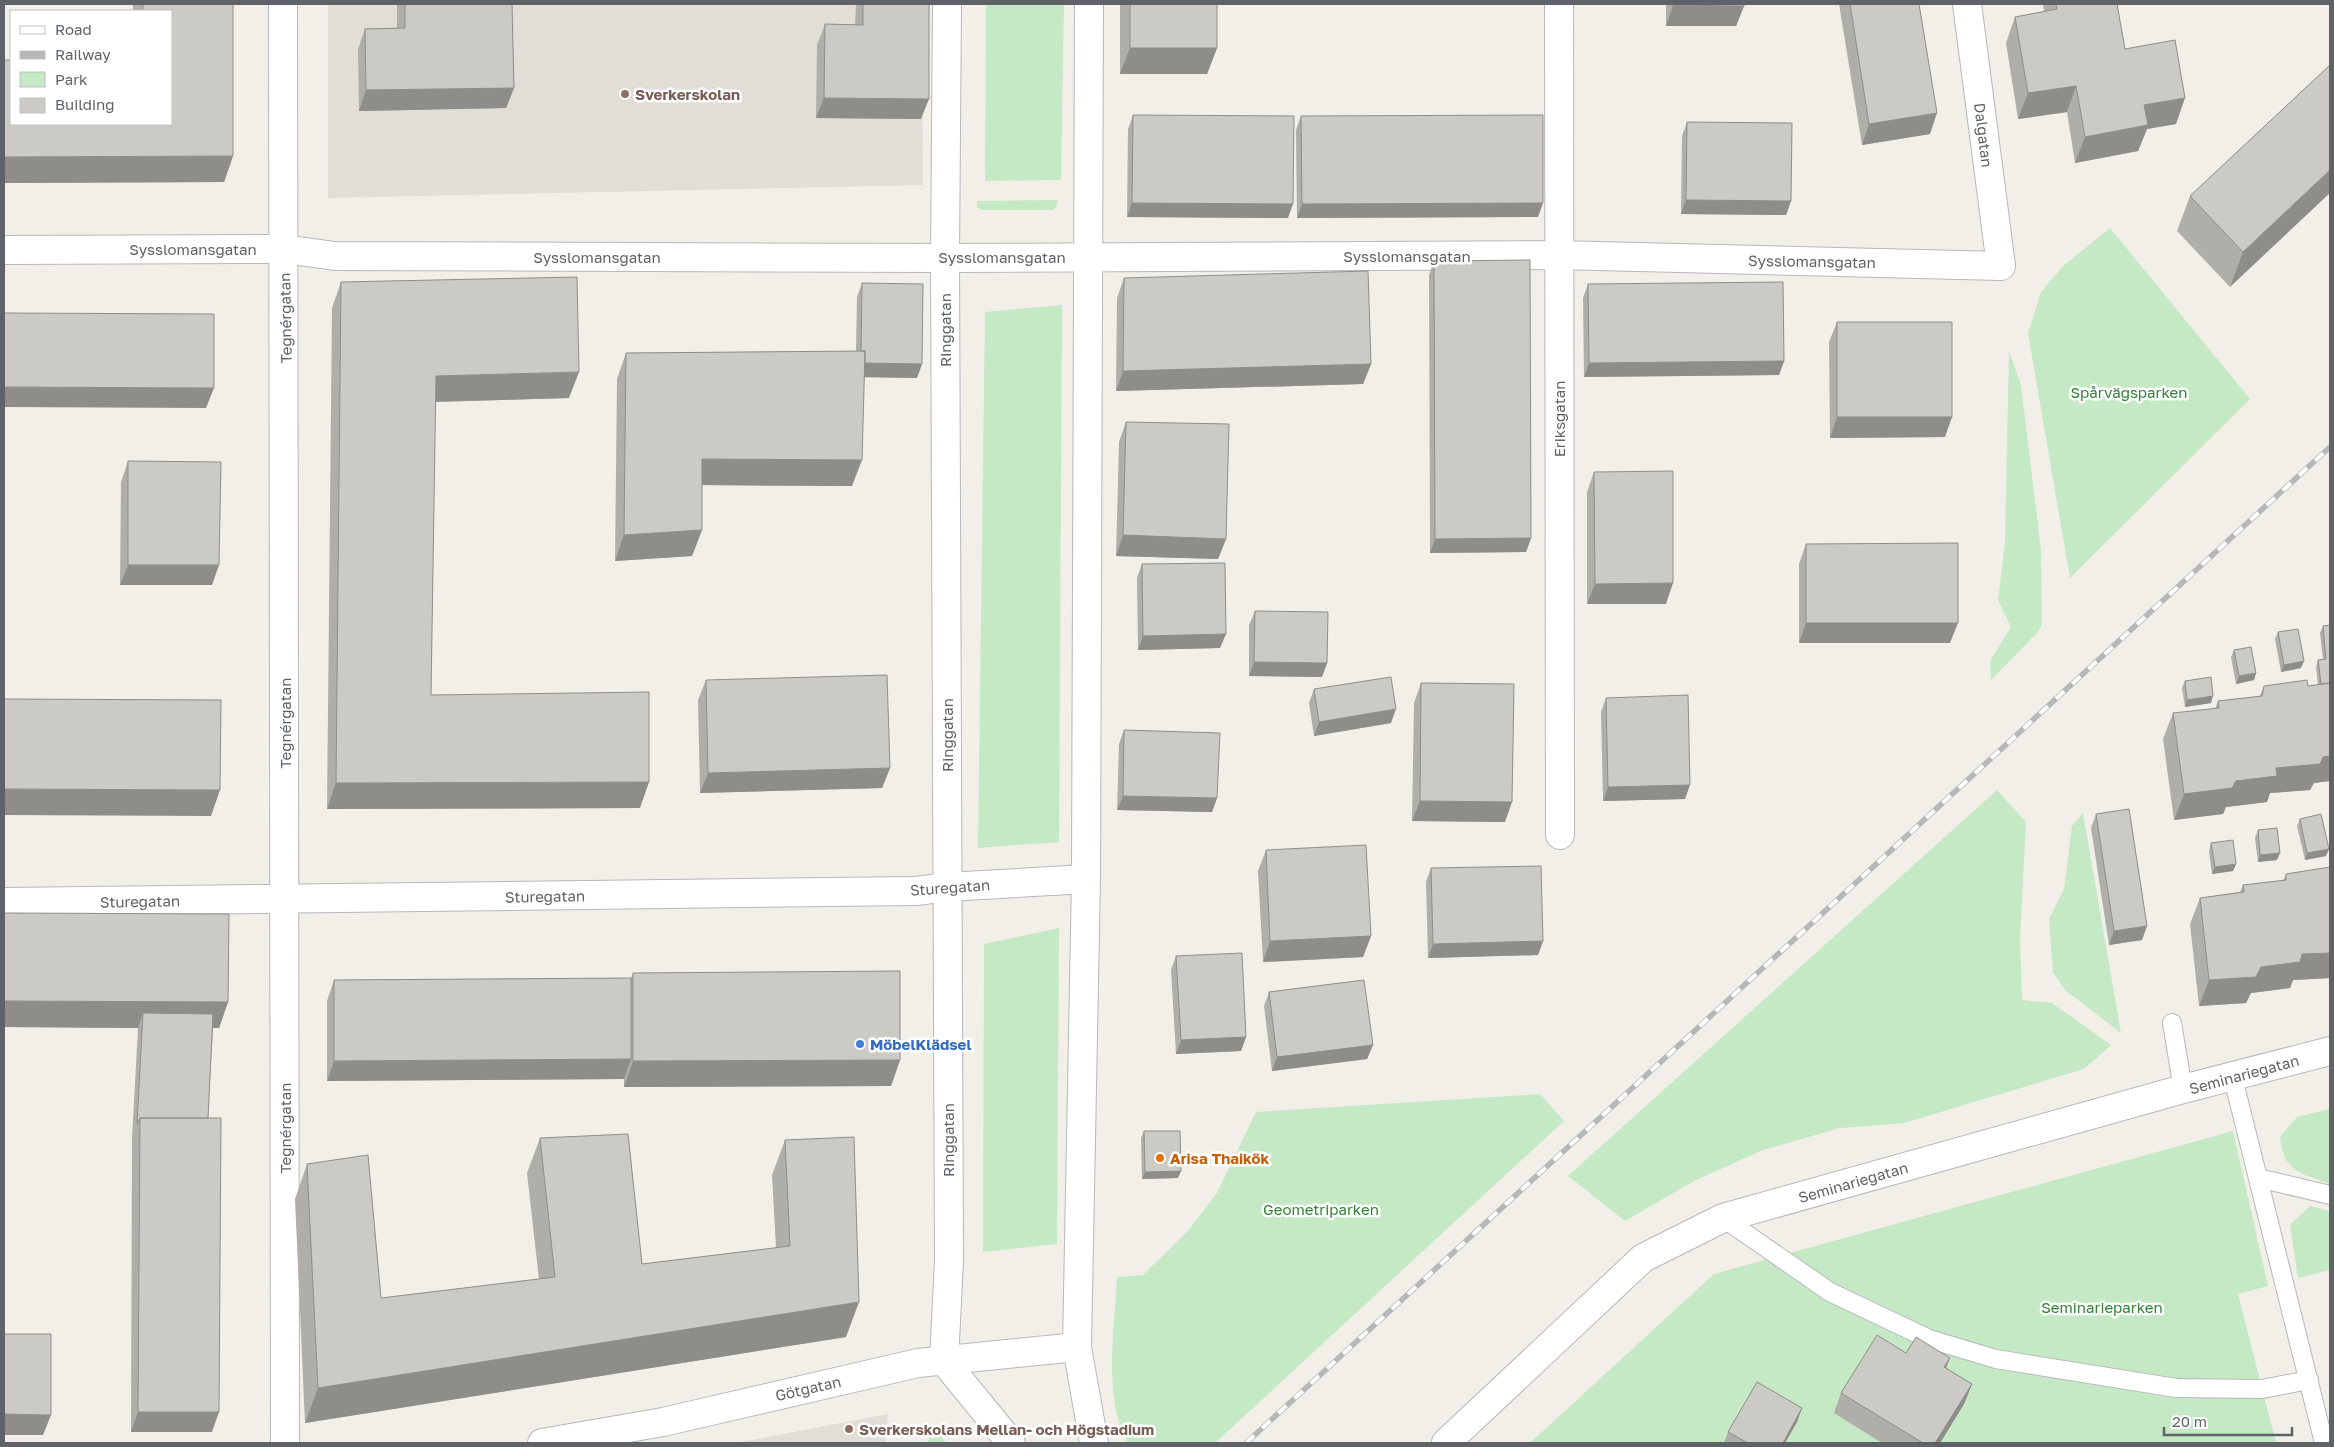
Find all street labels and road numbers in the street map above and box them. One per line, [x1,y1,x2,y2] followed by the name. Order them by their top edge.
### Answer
[1971,102,1997,168] street label: Dalgatan
[129,240,257,258] street label: Sysslomansgatan
[1343,247,1471,265] street label: Sysslomansgatan
[533,248,661,266] street label: Sysslomansgatan
[938,248,1066,266] street label: Sysslomansgatan
[1748,251,1876,271] street label: Sysslomansgatan
[275,272,295,364] street label: Tegnérgatan
[936,293,954,367] street label: Ringgatan
[1550,381,1568,457] street label: Eriksgatan
[276,678,294,768] street label: Tegnérgatan
[938,698,956,772] street label: Ringgatan
[909,875,991,899] street label: Sturegatan
[505,886,585,906] street label: Sturegatan
[100,891,180,911] street label: Sturegatan
[2187,1051,2301,1097] street label: Seminariegatan
[276,1083,294,1173] street label: Tegnérgatan
[939,1103,957,1177] street label: Ringgatan
[1796,1158,1910,1206] street label: Seminariegatan
[773,1372,843,1404] street label: Götgatan

